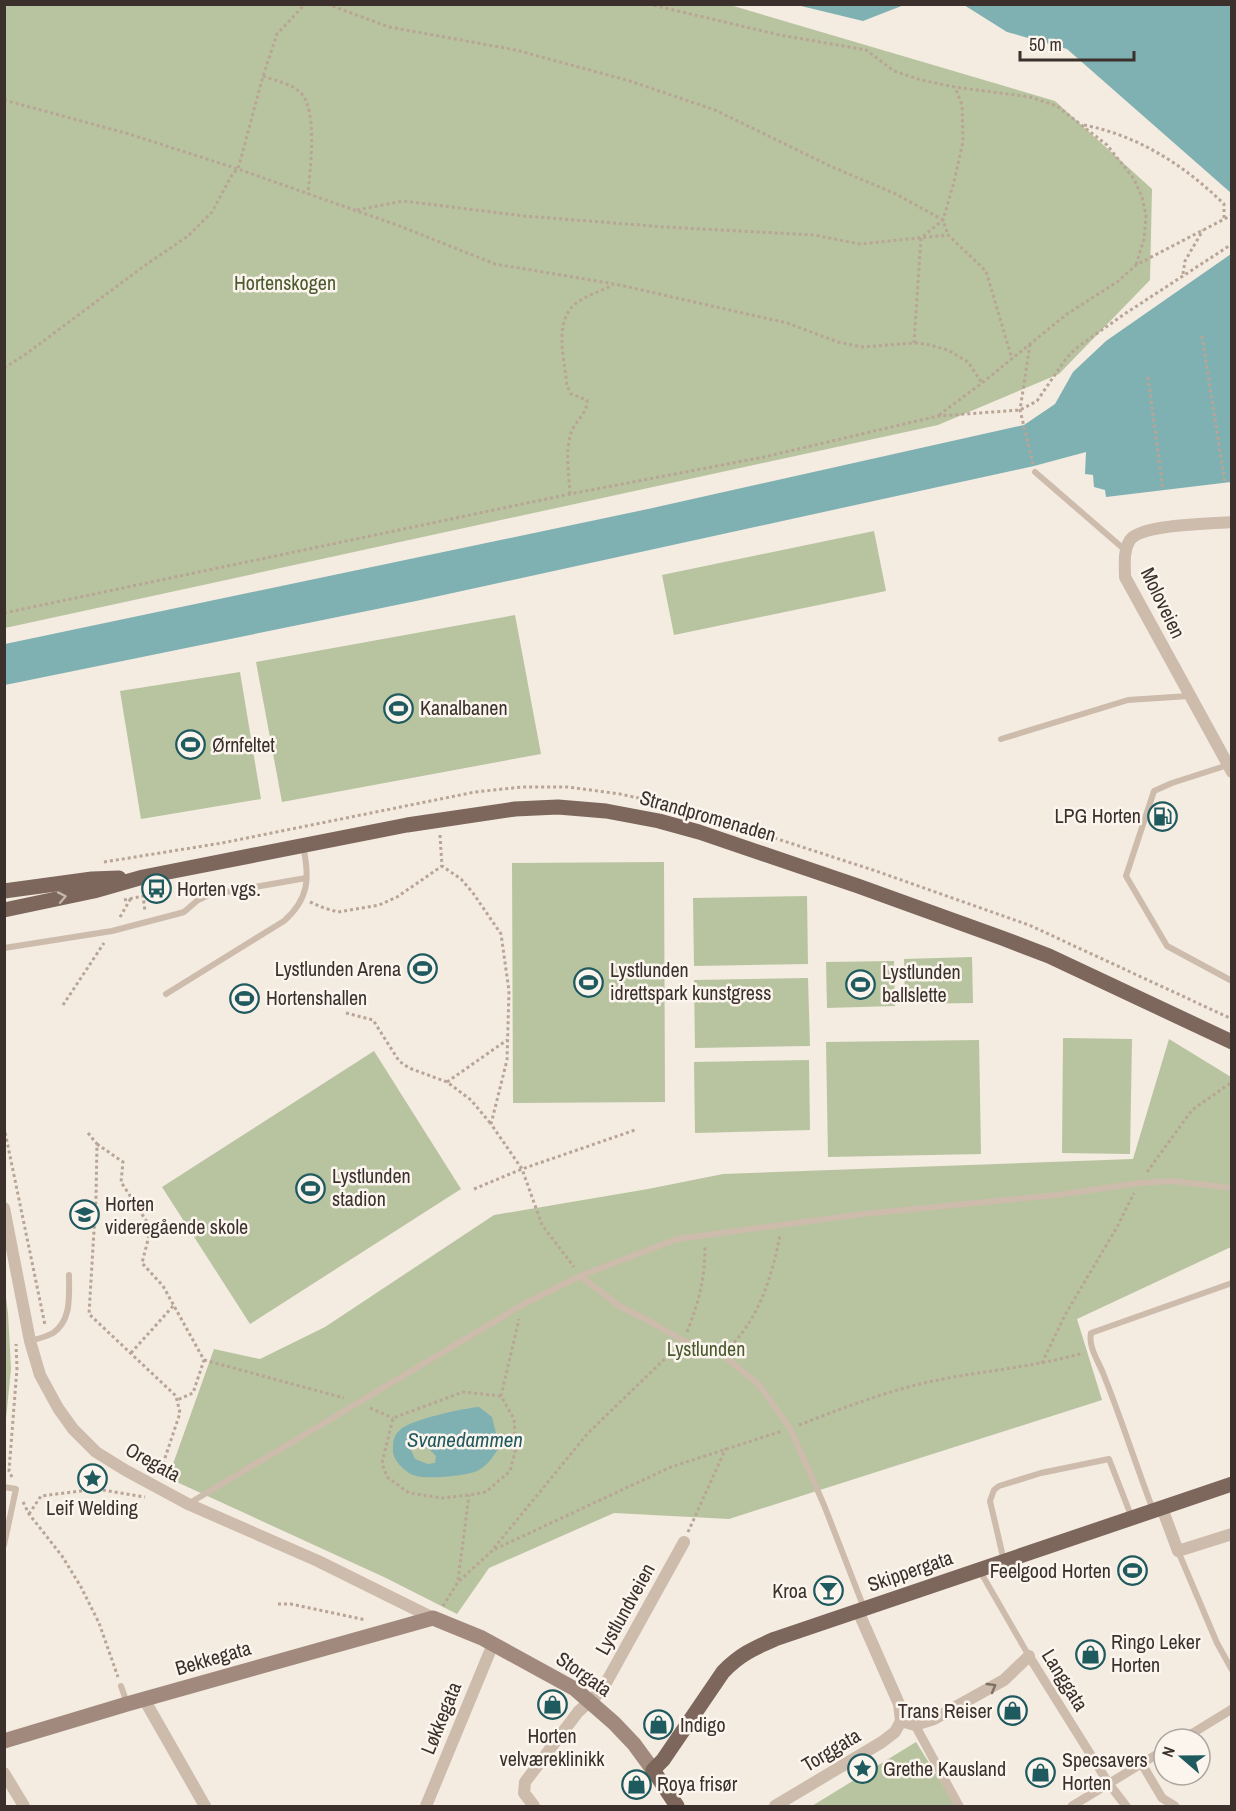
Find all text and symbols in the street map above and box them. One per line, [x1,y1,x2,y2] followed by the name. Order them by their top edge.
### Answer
[1020,24,1134,62] scale bar
[1029,32,1062,57] text: 50 m
[234,269,336,296] park label: Hortenskogen
[1135,563,1192,643] street label: Moloveien
[383,692,415,724] sports icon: Kanalbanen
[420,694,508,721] place label: Kanalbanen
[175,729,207,761] sports icon: Ørnfeltet
[212,731,275,758] place label: Ørnfeltet
[637,783,779,848] street label: Strandpromenaden
[1146,800,1178,832] fuel station icon: LPG Horten
[1054,802,1141,829] place label: LPG Horten
[140,873,172,905] bus stop icon: Horten vgs.
[177,875,261,902] place label: Horten vgs.
[56,891,66,904] one-way arrow
[406,953,438,985] sports icon: Lystlunden Arena
[275,955,401,982] place label: Lystlunden Arena
[610,956,771,1006] place label: Lystlunden idrettspark kunstgress
[882,958,961,1008] place label: Lystlunden ballslette
[573,966,605,998] sports icon: Lystlunden idrettspark kunstgress
[845,968,877,1000] sports icon: Lystlunden ballslette
[229,982,261,1014] sports icon: Hortenshallen
[266,984,367,1011] place label: Hortenshallen
[332,1162,411,1212] place label: Lystlunden stadion
[295,1172,327,1204] sports icon: Lystlunden stadion
[105,1190,248,1240] place label: Horten videregående skole
[68,1199,100,1231] school or university icon: Horten videregående skole
[667,1335,745,1362] park label: Lystlunden
[407,1425,523,1454] water label: Svanedammen
[121,1435,186,1488] street label: Oregata
[76,1462,108,1494] place icon: Leif Welding
[46,1494,138,1521] place label: Leif Welding
[864,1543,956,1598] street label: Skippergata
[1116,1555,1148,1587] sports icon: Feelgood Horten
[990,1557,1111,1584] place label: Feelgood Horten
[588,1558,661,1659] street label: Lystlundveien
[812,1575,844,1607] bar icon: Kroa
[772,1577,807,1604] place label: Kroa
[1111,1628,1201,1678] place label: Ringo Leker Horten
[172,1634,254,1681] street label: Bekkegata
[1074,1638,1106,1670] shop icon: Ringo Leker Horten
[1036,1644,1095,1716] street label: Langgata
[551,1645,617,1702] street label: Storgata
[414,1678,467,1758] street label: Løkkegata
[986,1683,996,1694] one-way arrow
[536,1689,568,1721] shop icon: Horten velværeklinikk
[997,1695,1029,1727] shop icon: Trans Reiser
[898,1697,993,1724] place label: Trans Reiser
[643,1709,675,1741] shop icon: Indigo
[680,1711,726,1738] place label: Indigo
[500,1722,605,1772] place label: Horten velværeklinikk
[796,1722,865,1778] street label: Torggata
[1152,1727,1212,1787] north arrow
[1156,1744,1180,1760] text: N
[1062,1746,1148,1796] place label: Specsavers Horten
[846,1753,878,1785] place icon: Grethe Kausland
[883,1755,1006,1782] place label: Grethe Kausland
[1025,1756,1057,1788] shop icon: Specsavers Horten
[620,1768,652,1800] shop icon: Roya frisør
[657,1770,738,1797] place label: Roya frisør

